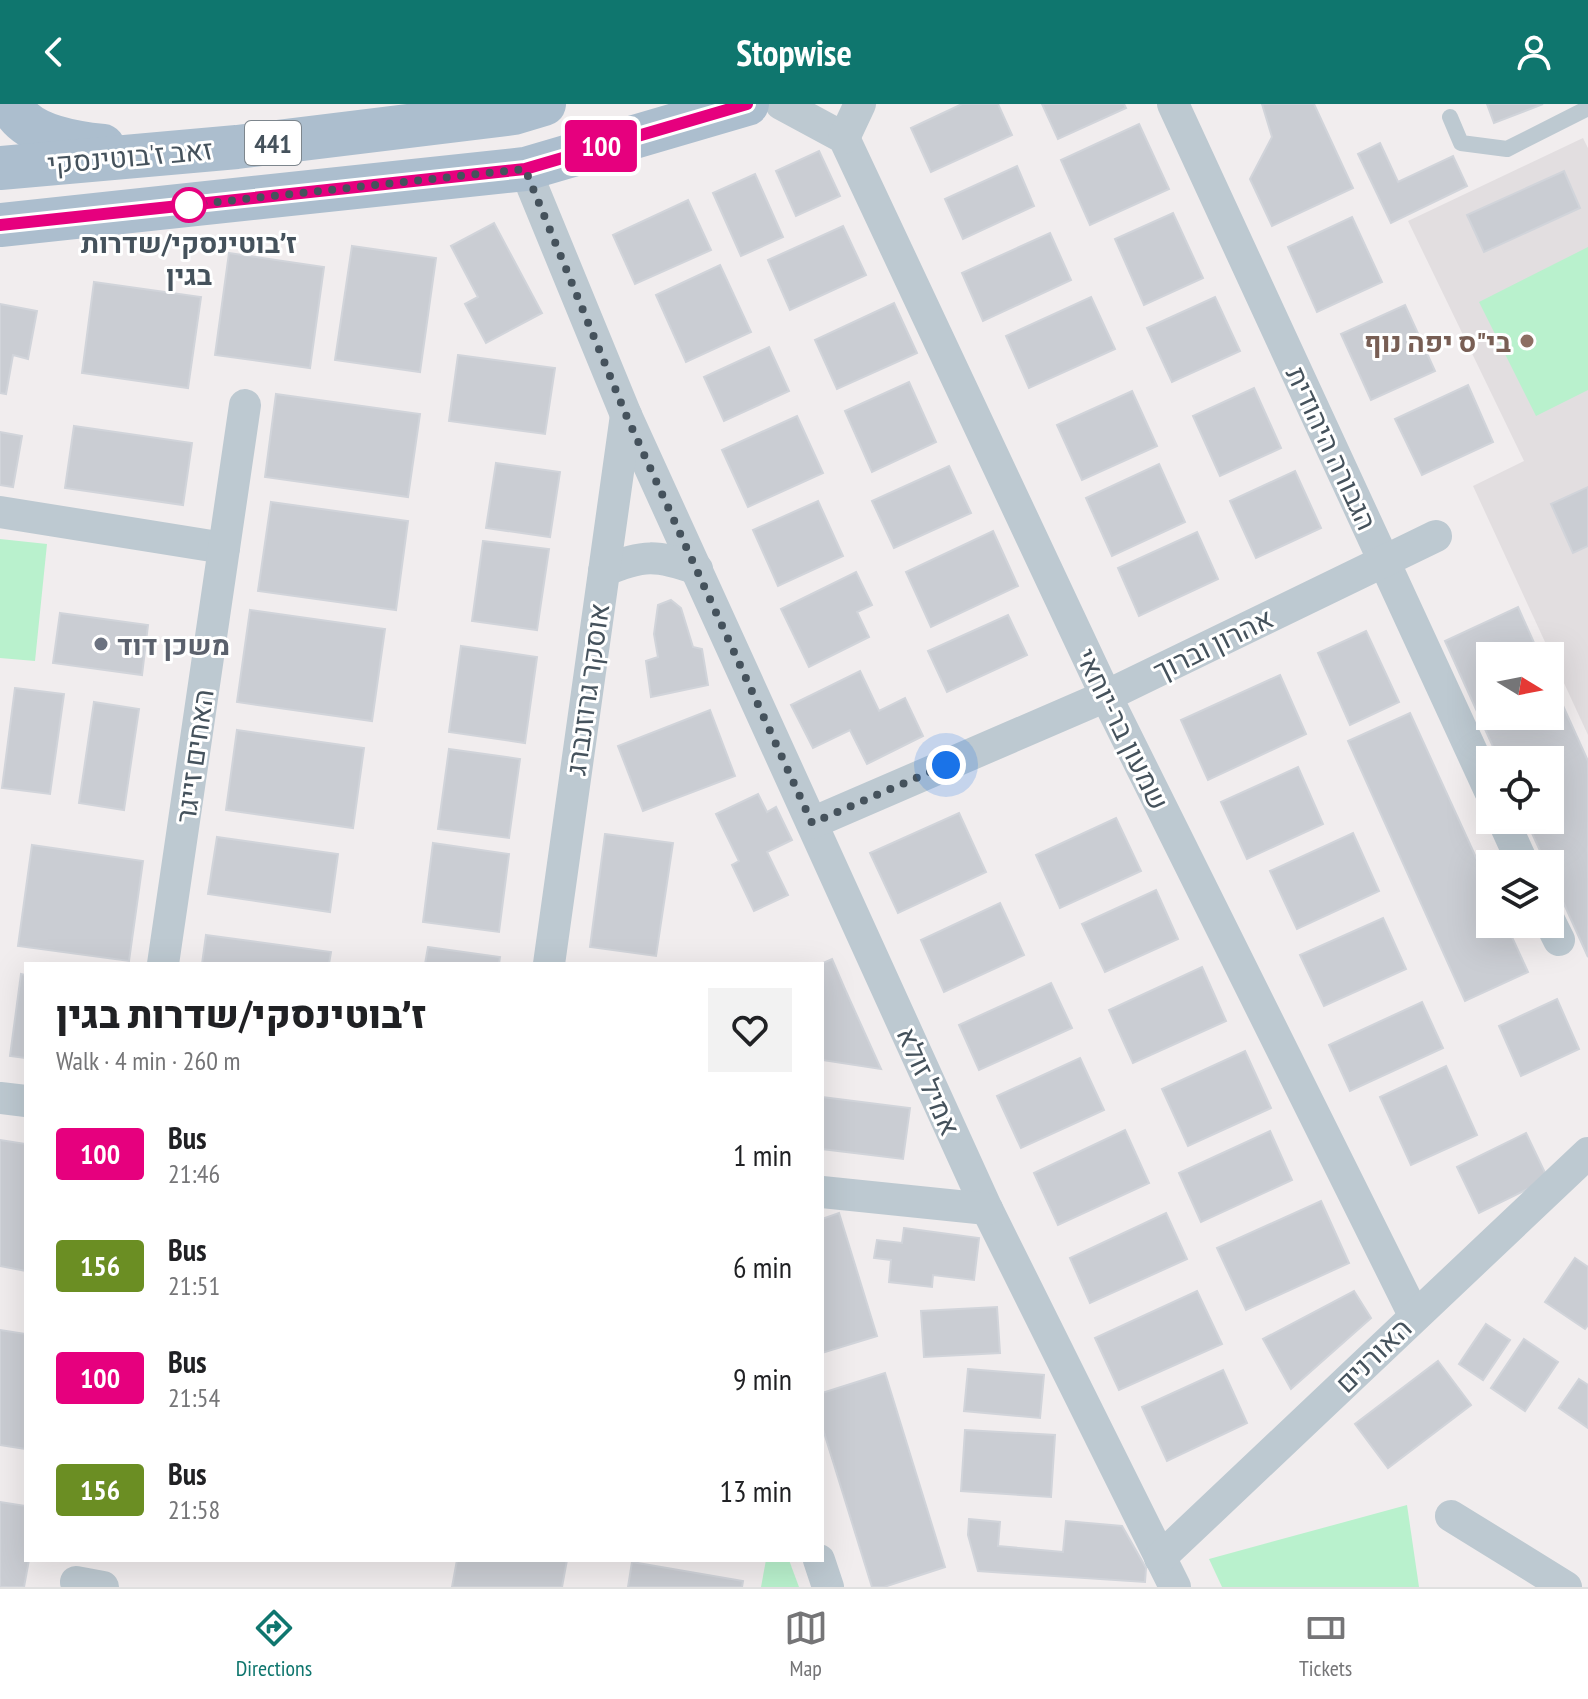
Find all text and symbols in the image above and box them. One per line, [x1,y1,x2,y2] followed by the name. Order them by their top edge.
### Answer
[736,29,852,76] text: Stopwise
[32,30,76,74] icon: back
[1512,30,1556,74] icon: person
[555,120,647,172] line badge: 100
[245,121,301,165] road number: 441
[581,127,621,164] text: 100
[46,130,214,182] street label: זאב ז'בוטינסקי
[172,188,206,222] marker: ז׳בוטינסקי/שדרות בגין
[81,224,297,293] place label: ז׳בוטינסקי/שדרות בגין
[1364,323,1511,360] place label: בי"ס יפה נוף
[1518,332,1536,350] marker: בי"ס יפה נוף
[1278,360,1386,536] street label: הגבורה היהודית
[1147,599,1279,689] street label: אהרון וברוך
[557,601,617,777] street label: אוסקר גרוזנברג
[117,626,230,663] place label: משכן דוד
[92,635,110,653] marker: משכן דוד
[1068,642,1178,816] street label: שמעון בר-יוחאי
[1476,642,1564,730] north arrow
[1476,642,1564,938] map controls
[166,687,222,825] street label: האחים זייגר
[926,745,966,785] your location
[1476,746,1564,834] button: locate
[1476,850,1564,938] button: layers
[708,988,792,1072] button: heart
[56,989,426,1038] text: ז׳בוטינסקי/שדרות בגין
[889,1021,969,1141] street label: אמיל זולא
[56,1044,240,1077] text: Walk · 4 min · 260 m
[168,1118,207,1157] text: Bus
[80,1135,120,1172] text: 100
[733,1135,792,1174] text: 1 min
[168,1157,220,1190] text: 21:46
[168,1230,207,1269] text: Bus
[80,1247,120,1284] text: 156
[733,1247,792,1286] text: 6 min
[168,1269,220,1302] text: 21:51
[1327,1309,1419,1401] street label: האורנים
[168,1342,207,1381] text: Bus
[80,1359,120,1396] text: 100
[733,1359,792,1398] text: 9 min
[168,1381,220,1414] text: 21:54
[168,1454,207,1493] text: Bus
[80,1471,120,1508] text: 156
[719,1471,792,1510] text: 13 min
[168,1493,220,1526] text: 21:58
[236,1606,312,1682] tab: Directions
[784,1606,828,1682] tab: Map
[1299,1606,1352,1682] tab: Tickets

